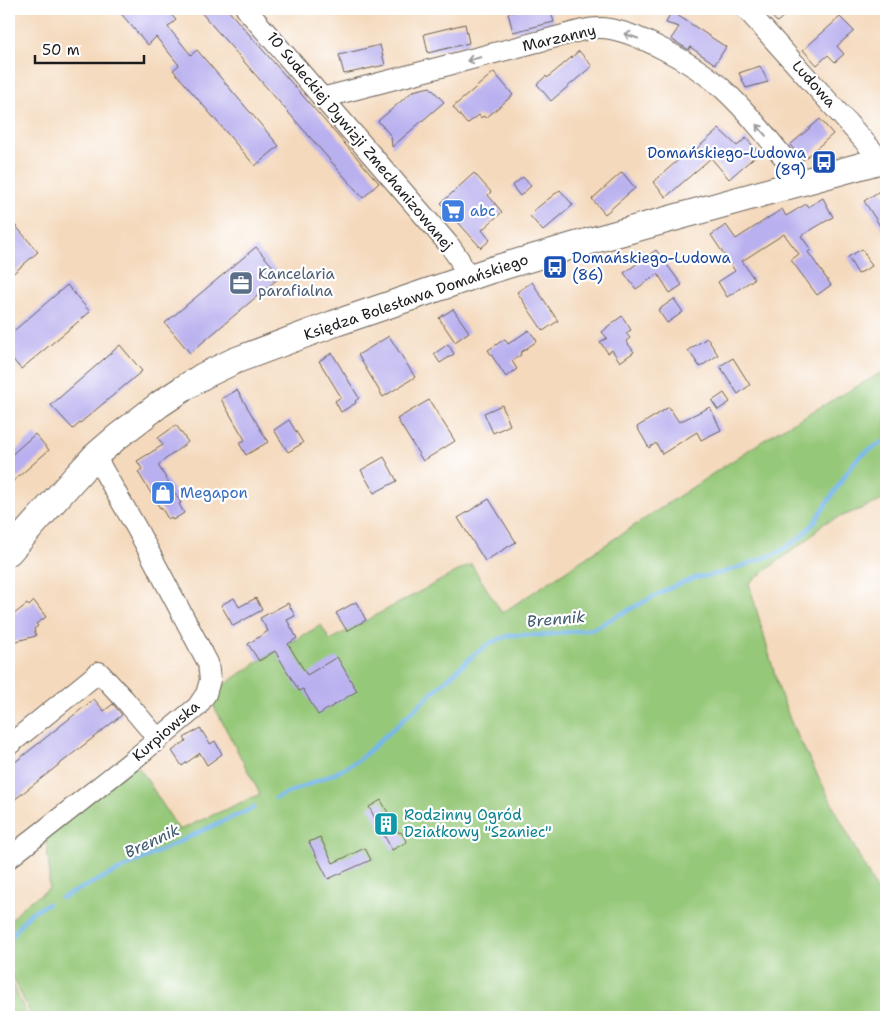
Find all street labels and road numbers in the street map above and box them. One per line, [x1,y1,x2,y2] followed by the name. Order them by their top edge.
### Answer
[520,20,598,56] street label: Marzanny
[263,28,457,254] street label: 10 Sudeckiej Dywizji Zmechanizowanej
[788,56,841,112] street label: Ludowa
[301,249,531,345] street label: Księdza Bolesława Domańskiego
[128,696,204,766] street label: Kurpiowska

